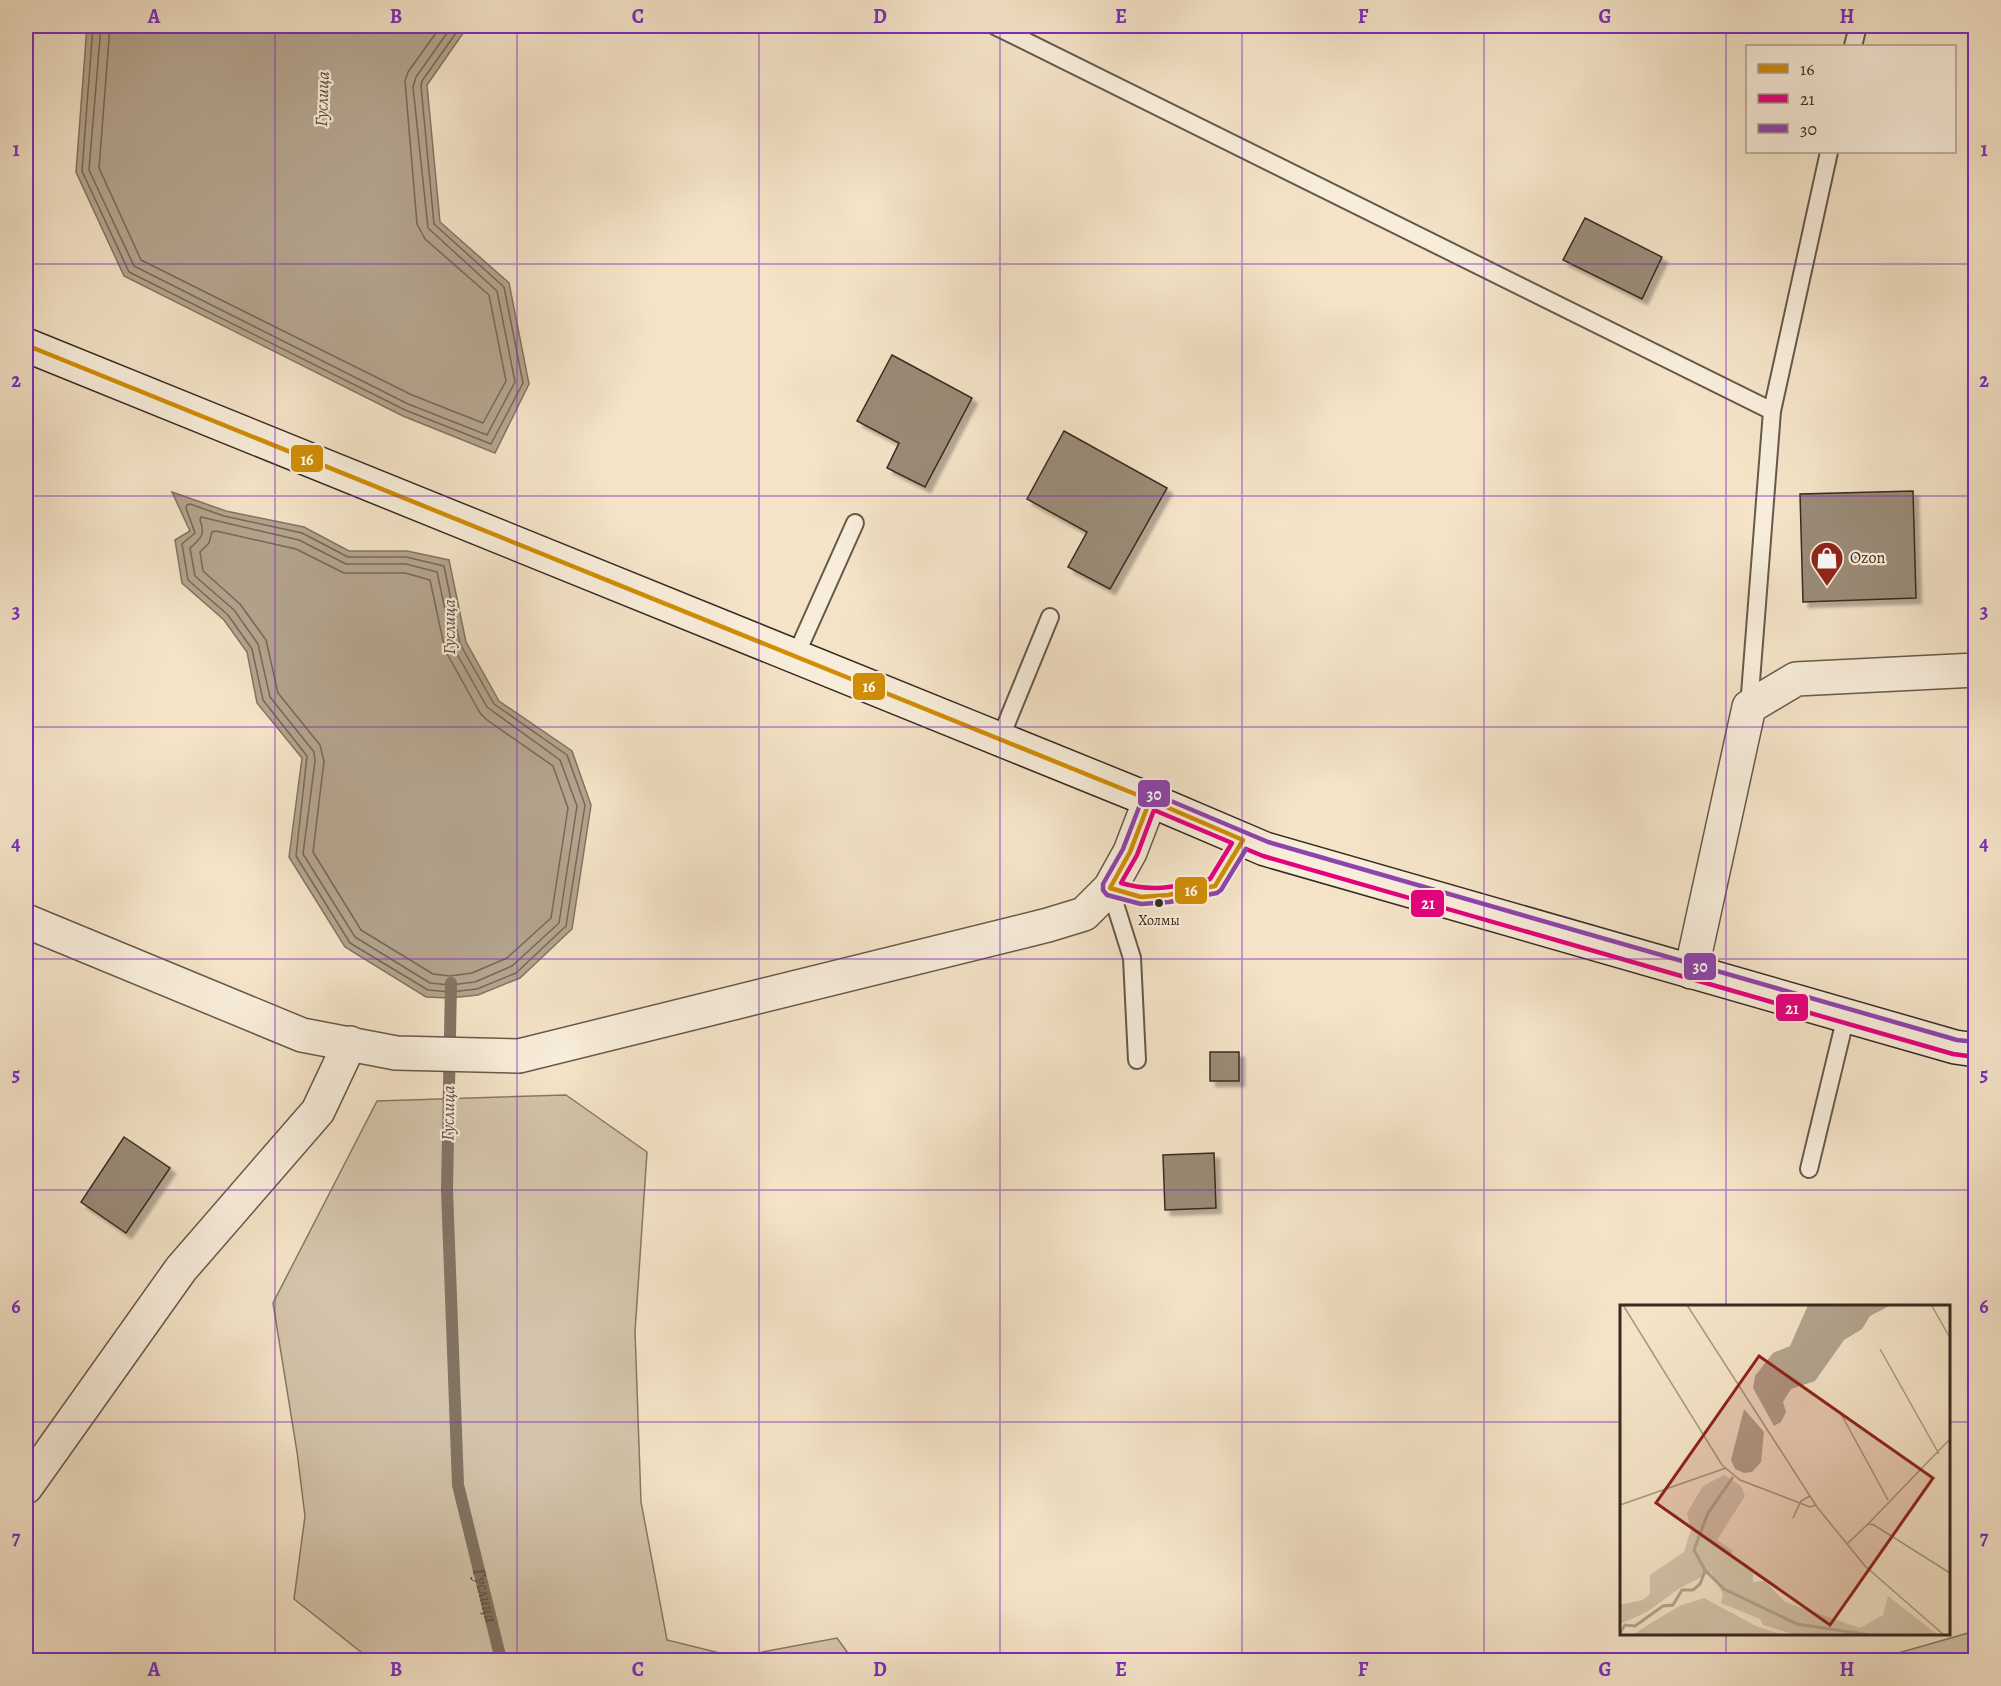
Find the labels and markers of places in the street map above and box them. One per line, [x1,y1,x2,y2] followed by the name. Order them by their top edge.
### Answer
[1809,540,1845,587] shop icon: Ozon
[1850,547,1885,569] place label: Ozon
[1153,897,1165,909] marker: Холмы
[1138,911,1180,930] place label: Холмы

